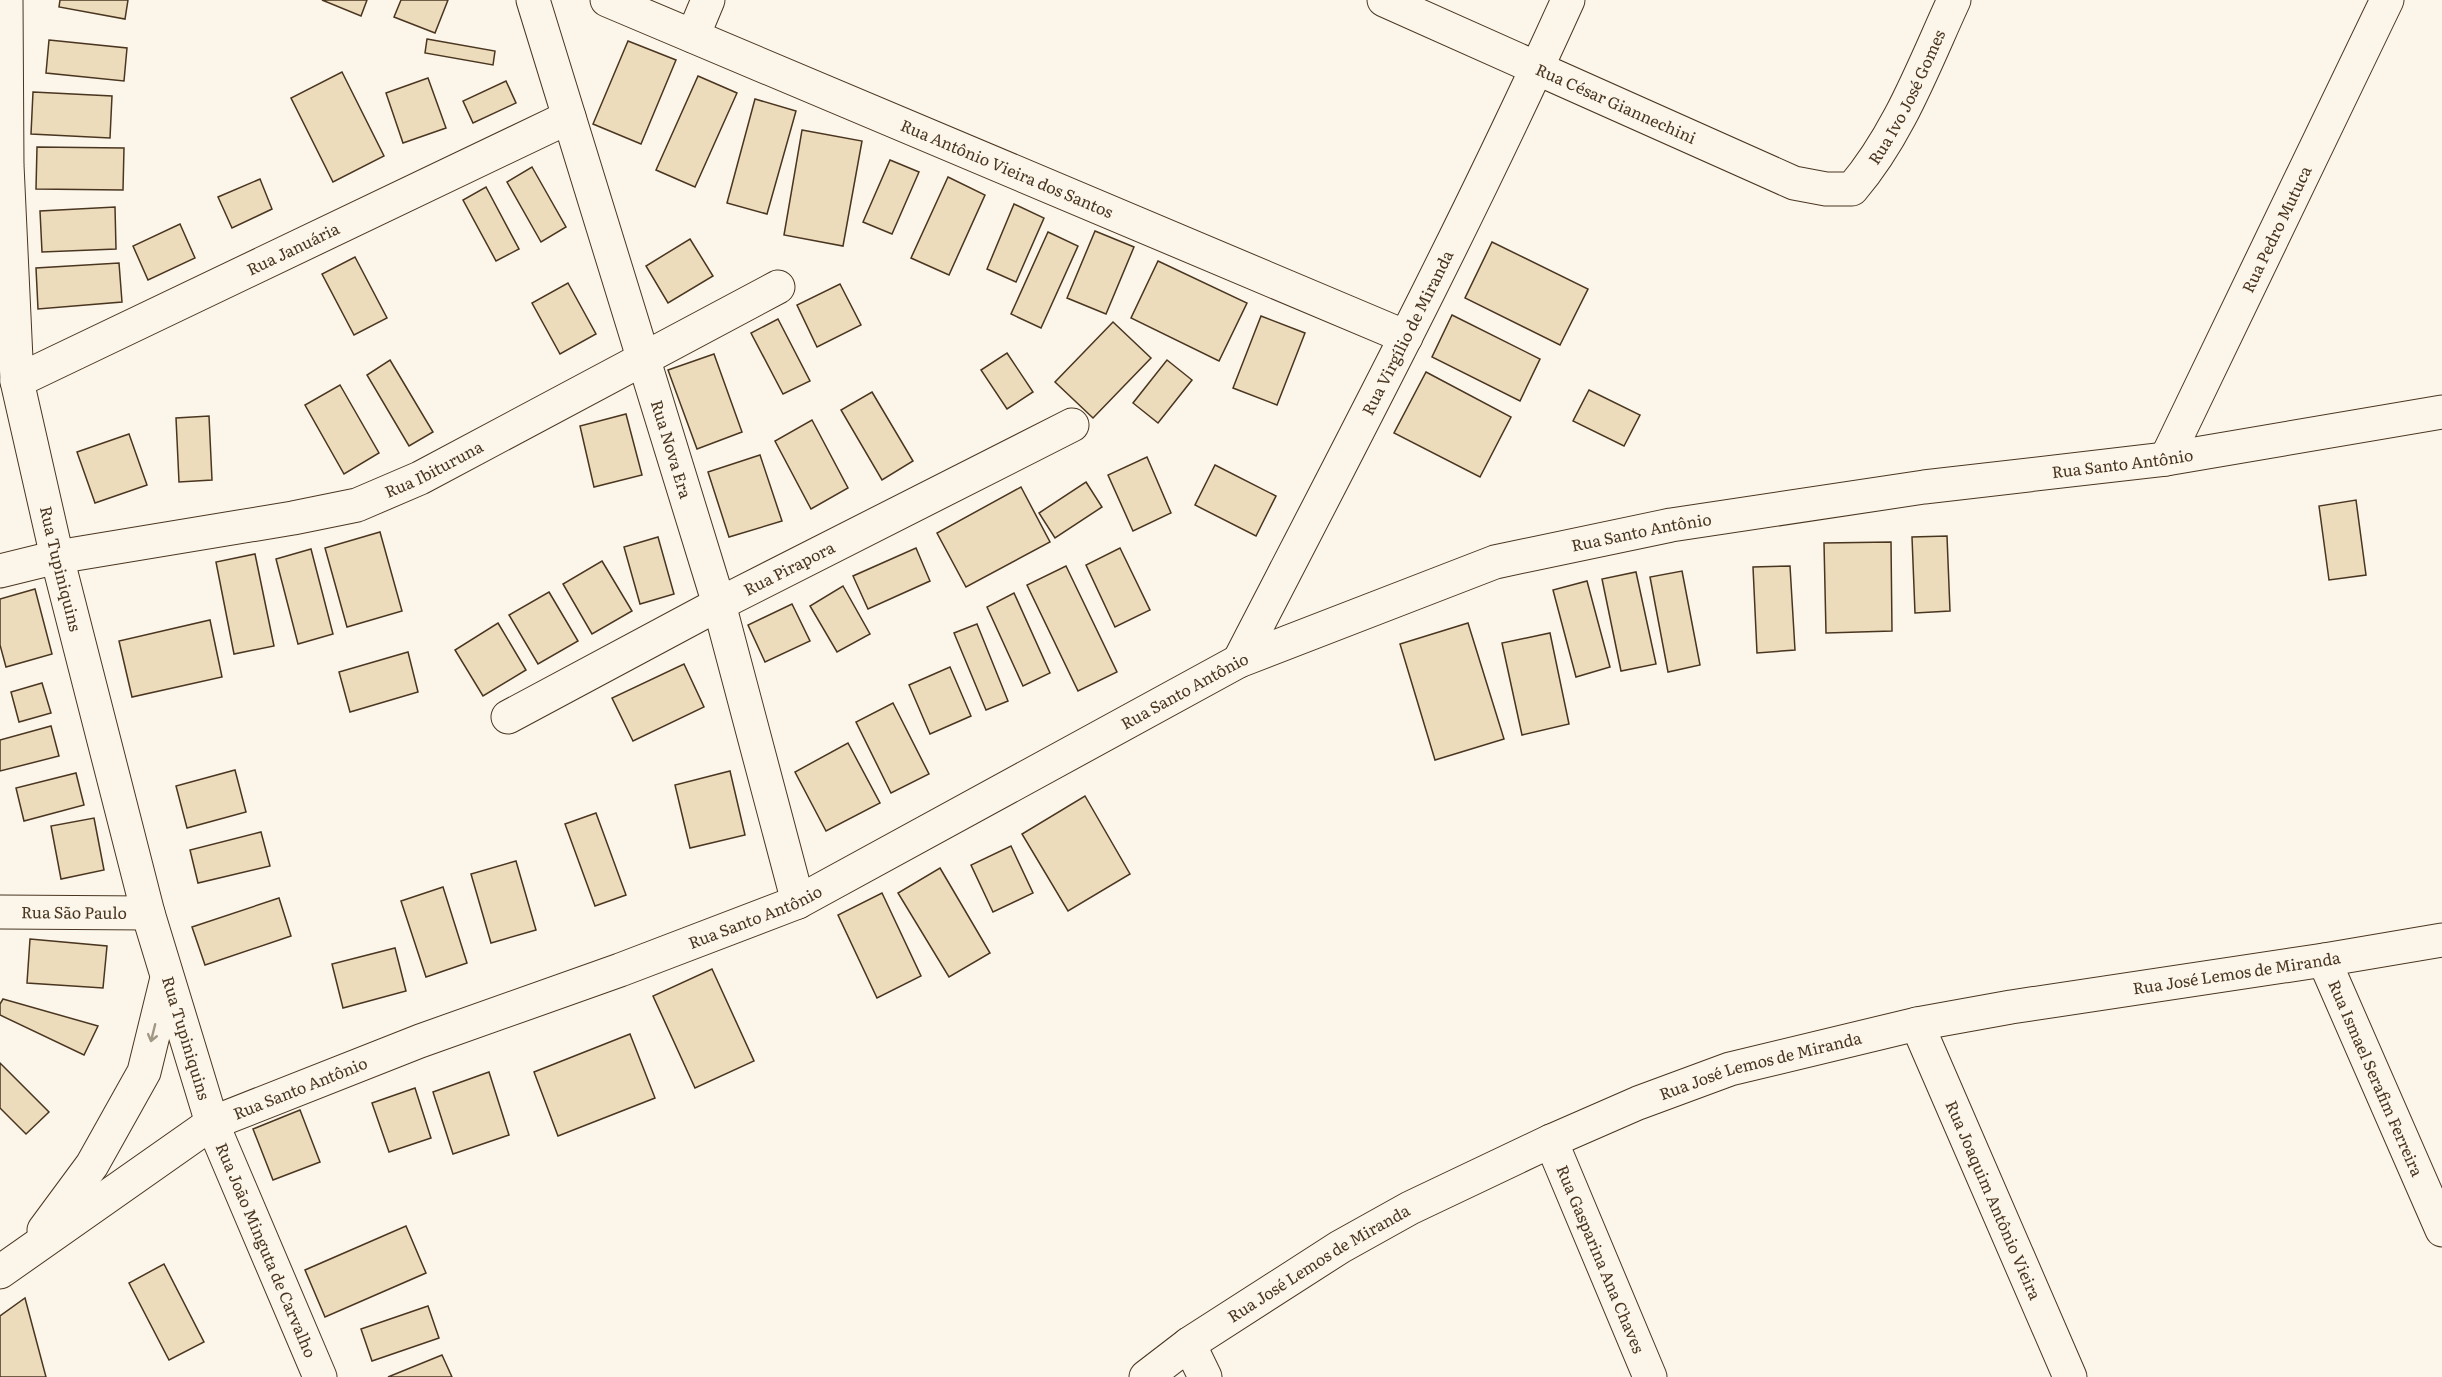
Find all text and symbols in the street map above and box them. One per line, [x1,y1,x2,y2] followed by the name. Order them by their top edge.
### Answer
[1861,26,1950,169] street label: Rua Ivo José Gomes
[1532,56,1700,149] street label: Rua César Giannechini
[897,112,1117,223] street label: Rua Antônio Vieira dos Santos
[2235,161,2317,296] street label: Rua Pedro Mutuca
[242,216,343,280] street label: Rua Januária
[1355,245,1459,419] street label: Rua Virgílio de Miranda
[646,397,699,502] street label: Rua Nova Era
[380,433,487,503] street label: Rua Ibituruna
[2050,442,2195,483] street label: Rua Santo Antônio
[35,504,89,634] street label: Rua Tupiniquins
[1569,506,1713,557] street label: Rua Santo Antônio
[739,534,839,601] street label: Rua Pirapora
[1116,646,1252,735] street label: Rua Santo Antônio
[684,878,826,954] street label: Rua Santo Antônio
[21,899,127,924] street label: Rua São Paulo
[2131,944,2343,1000] street label: Rua José Lemos de Miranda
[157,973,217,1103] street label: Rua Tupiniquins
[2323,976,2430,1180] street label: Rua Ismael Serafim Ferreira
[147,1023,159,1042] one-way arrow
[1655,1025,1864,1105] street label: Rua José Lemos de Miranda
[229,1050,371,1125] street label: Rua Santo Antônio
[1940,1096,2048,1304] street label: Rua Joaquim Antônio Vieira
[211,1139,323,1361] street label: Rua João Minguta de Carvalho
[1551,1161,1652,1356] street label: Rua Gasparina Ana Chaves
[1222,1197,1414,1327] street label: Rua José Lemos de Miranda

